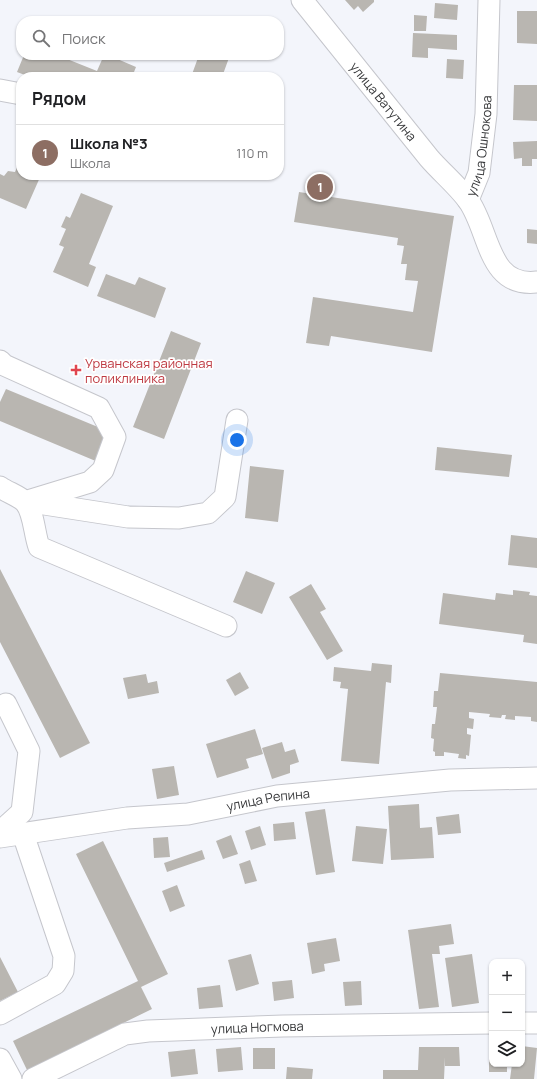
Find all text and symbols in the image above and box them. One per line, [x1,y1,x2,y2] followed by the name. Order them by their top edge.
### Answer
[16,16,284,60] search box
[30,27,52,49] icon: search
[62,28,106,49] text: Поиск
[346,58,421,145] street label: улица Ватутина
[32,87,86,110] text: Рядом
[461,95,495,199] street label: улица Ошнокова
[70,133,148,154] text: Школа №3
[42,144,48,162] text: 1
[236,144,268,162] text: 110 m
[70,154,111,172] text: Школа
[307,172,333,202] pin: 1
[85,354,213,387] place label: Урванская районная поликлиника
[70,364,82,376] marker: Урванская районная поликлиника
[227,430,247,450] your location
[225,784,311,815] street label: улица Репина
[489,959,525,1067] map controls
[489,959,525,995] button: +
[489,995,525,1031] button: −
[211,1017,304,1038] street label: улица Ногмова
[489,1031,525,1067] button: layers

